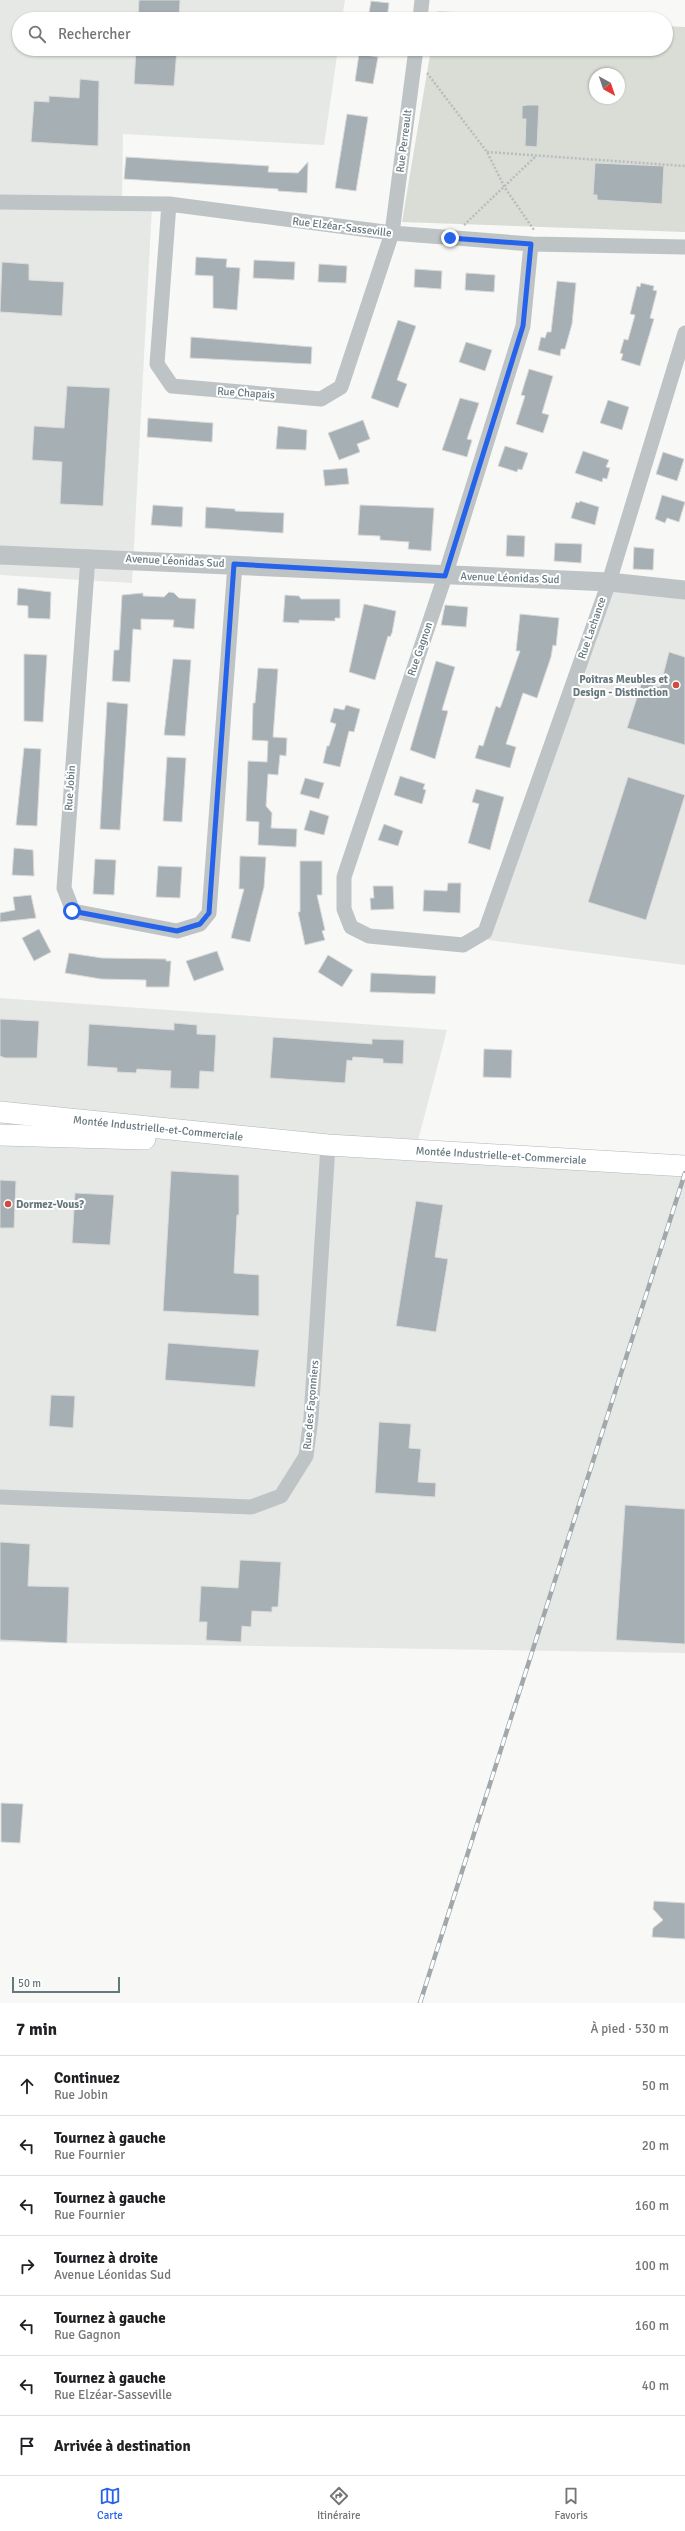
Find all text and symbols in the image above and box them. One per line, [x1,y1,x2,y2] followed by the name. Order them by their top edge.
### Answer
[12,12,673,56] search box
[26,23,48,45] icon: search
[58,25,131,43] text: Rechercher
[589,68,625,104] north arrow
[394,108,414,173] street label: Rue Perreault
[292,214,392,240] street label: Rue Elzéar-Sasseville
[441,229,459,247] route end
[217,385,275,402] street label: Rue Chapais
[125,552,225,570] street label: Avenue Léonidas Sud
[460,570,560,586] street label: Avenue Léonidas Sud
[575,595,609,661] street label: Rue Lachance
[405,620,435,678] street label: Rue Gagnon
[573,673,668,699] place label: Poitras Meubles et Design - Distinction
[671,680,681,690] marker: Poitras Meubles et Design - Distinction
[62,765,78,811] street label: Rue Jobin
[63,902,81,920] route start
[72,1113,244,1143] street label: Montée Industrielle-et-Commerciale
[415,1144,587,1167] street label: Montée Industrielle-et-Commerciale
[16,1198,84,1211] place label: Dormez-Vous?
[3,1199,13,1209] marker: Dormez-Vous?
[301,1359,321,1450] street label: Rue des Façonniers
[12,1975,120,1994] scale bar
[18,1977,41,1990] text: 50 m
[16,2019,57,2040] text: 7 min
[590,2021,669,2037] text: À pied · 530 m
[54,2069,120,2087] text: Continuez
[16,2075,38,2097] icon: ahead
[642,2078,669,2094] text: 50 m
[54,2087,108,2103] text: Rue Jobin
[54,2129,166,2147] text: Tournez à gauche
[16,2135,38,2157] icon: left
[642,2138,669,2154] text: 20 m
[54,2147,125,2163] text: Rue Fournier
[54,2189,166,2207] text: Tournez à gauche
[16,2195,38,2217] icon: left
[635,2198,669,2214] text: 160 m
[54,2207,125,2223] text: Rue Fournier
[54,2249,158,2267] text: Tournez à droite
[16,2255,38,2277] icon: right
[635,2258,669,2274] text: 100 m
[54,2267,171,2283] text: Avenue Léonidas Sud
[54,2309,166,2327] text: Tournez à gauche
[16,2315,38,2337] icon: left
[635,2318,669,2334] text: 160 m
[54,2327,121,2343] text: Rue Gagnon
[54,2369,166,2387] text: Tournez à gauche
[16,2375,38,2397] icon: left
[642,2378,669,2394] text: 40 m
[54,2387,172,2403] text: Rue Elzéar-Sasseville
[16,2435,38,2457] icon: arrive
[54,2437,191,2455] text: Arrivée à destination
[97,2485,123,2522] tab: Carte
[317,2485,360,2522] tab: Itinéraire
[555,2485,588,2522] tab: Favoris

